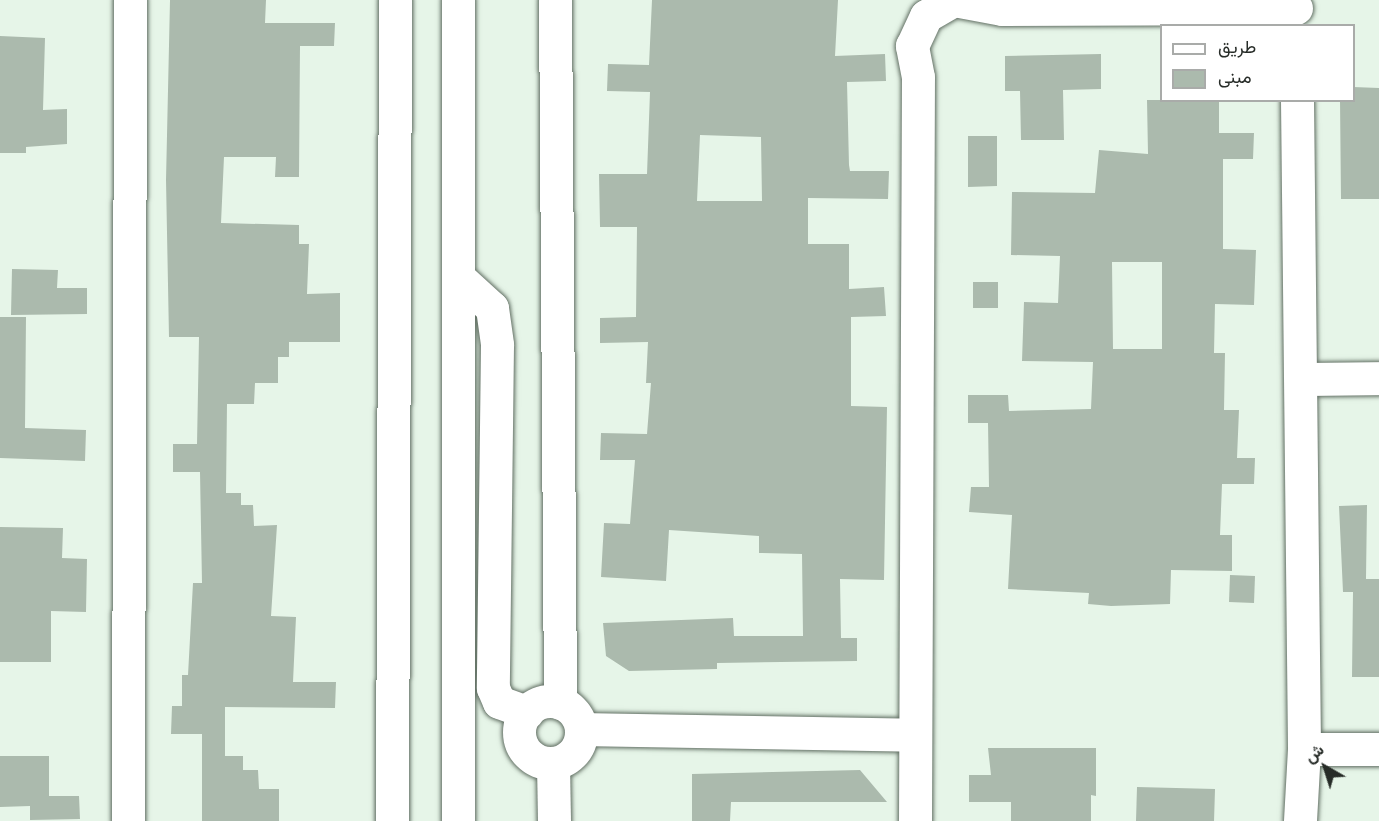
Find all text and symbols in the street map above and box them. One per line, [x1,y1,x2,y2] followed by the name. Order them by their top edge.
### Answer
[1160,24,1355,102] legend
[1218,35,1256,58] text: طريق
[1218,65,1252,88] text: مبنى
[1295,737,1355,797] north arrow
[1300,739,1327,767] text: ش

